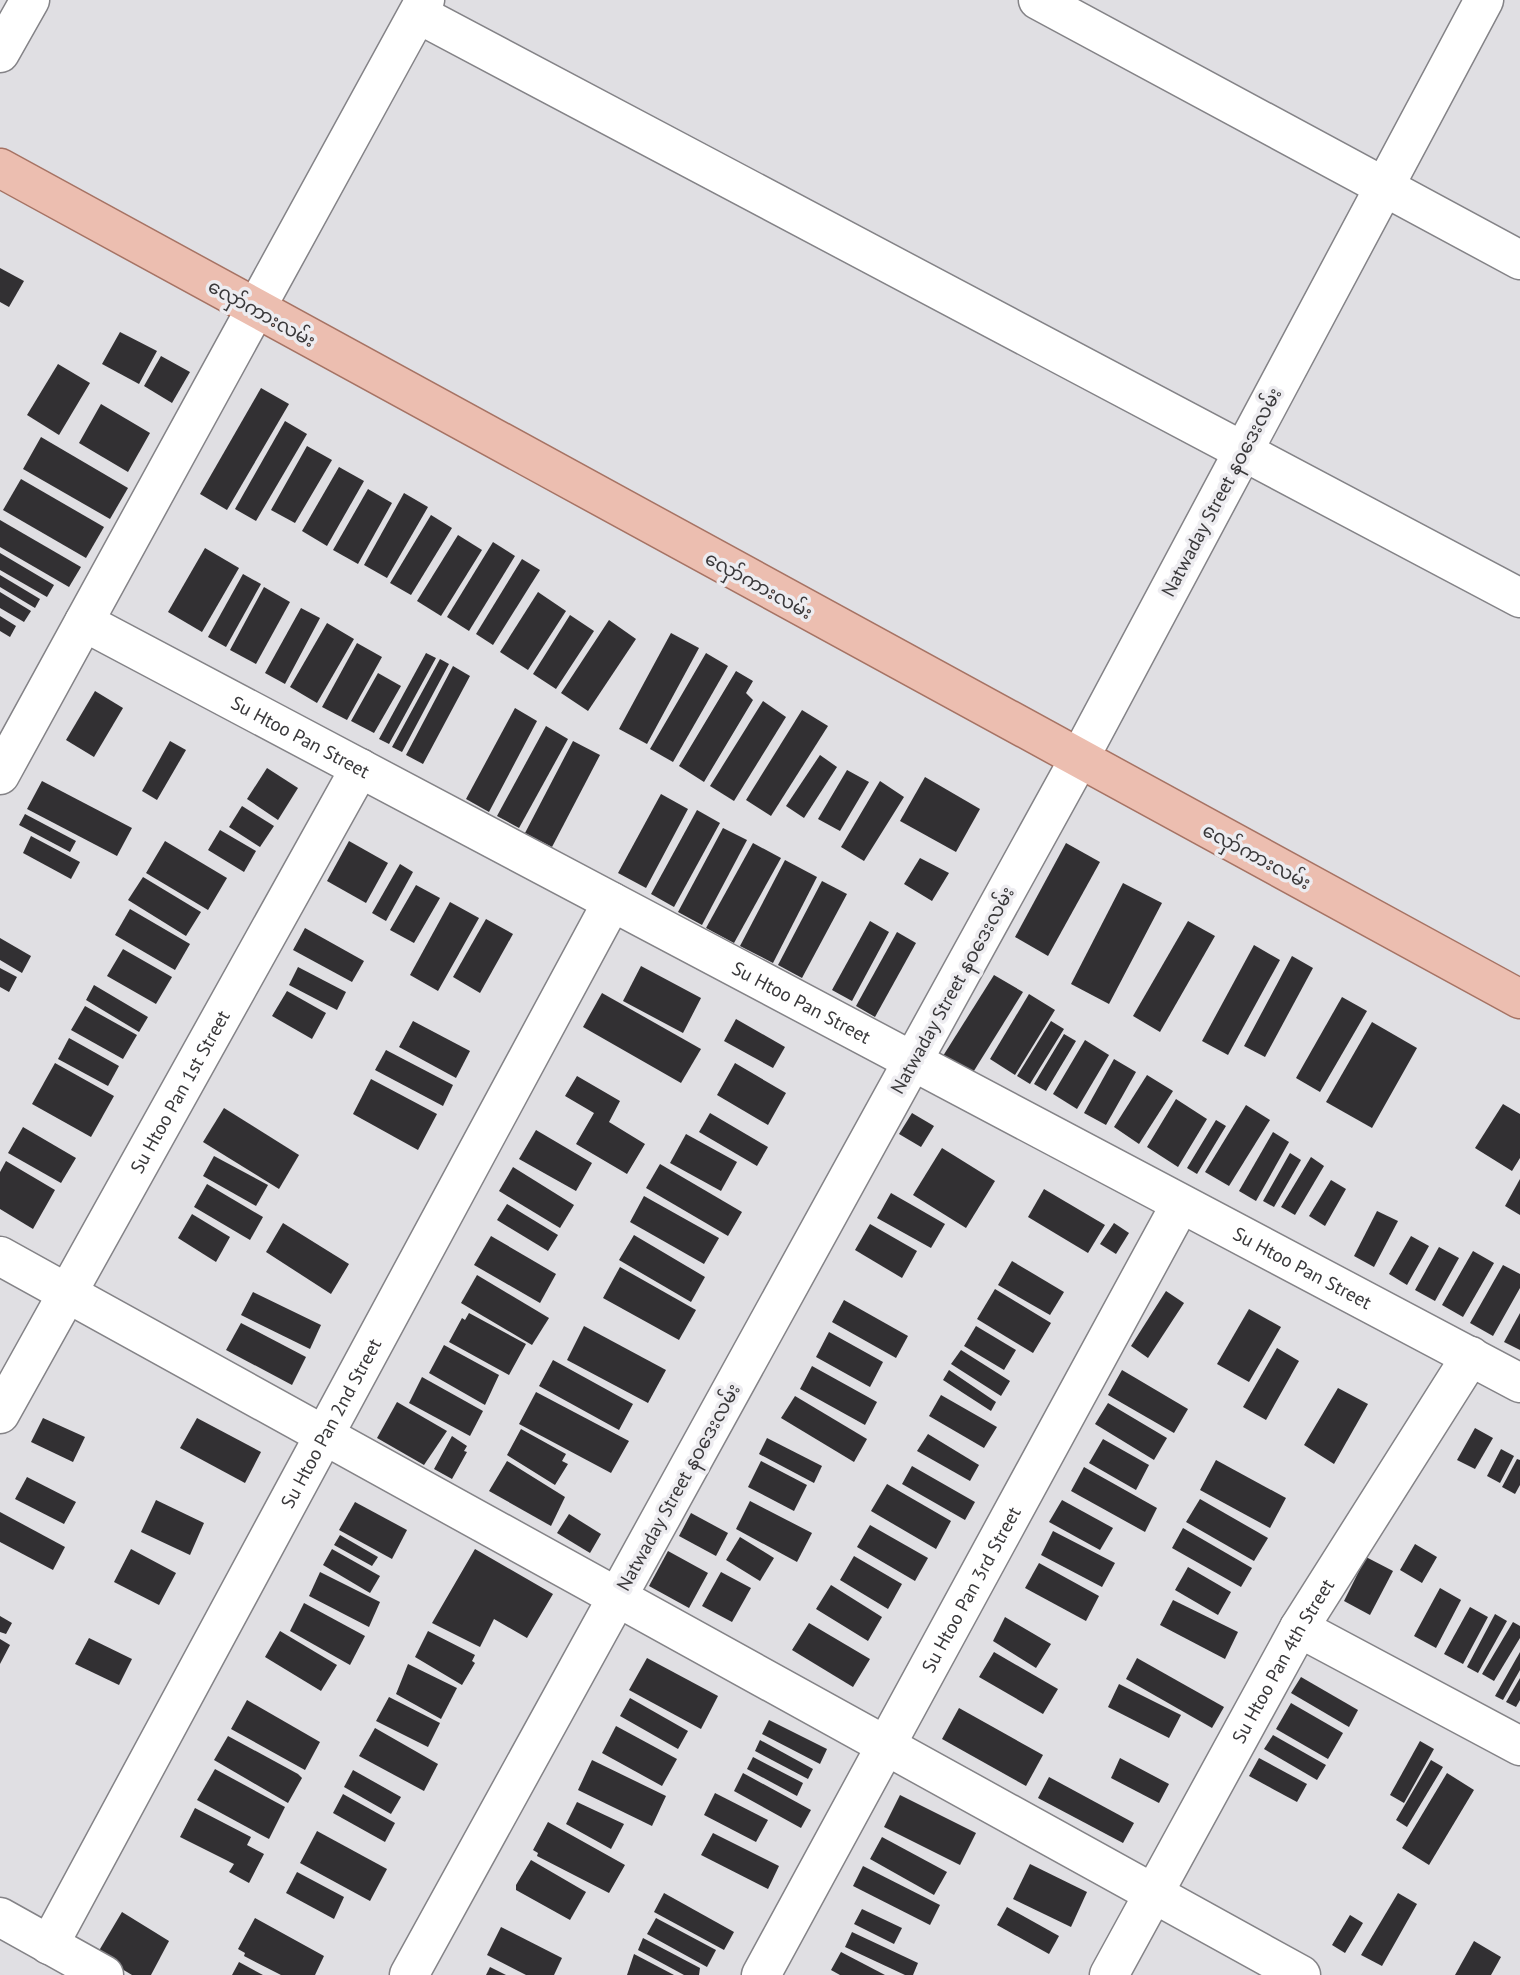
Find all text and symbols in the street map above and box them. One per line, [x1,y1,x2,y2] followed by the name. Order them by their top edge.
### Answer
[202,272,321,357] street label: လှော်ကားလမ်း
[1154,382,1290,603] street label: Natwaday Street နဝဒေးလမ်း
[699,544,818,629] street label: လှော်ကားလမ်း
[227,690,374,783] street label: Su Htoo Pan Street
[1196,816,1316,899] street label: လှော်ကားလမ်း
[883,881,1023,1100] street label: Natwaday Street နဝဒေးလမ်း
[728,956,875,1049] street label: Su Htoo Pan Street
[125,1005,235,1178] street label: Su Htoo Pan 1st Street
[1229,1221,1376,1314] street label: Su Htoo Pan Street
[275,1334,386,1512] street label: Su Htoo Pan 2nd Street
[609,1378,749,1597] street label: Natwaday Street နဝဒေးလမ်း
[916,1502,1026,1677] street label: Su Htoo Pan 3rd Street
[1226,1574,1339,1747] street label: Su Htoo Pan 4th Street

